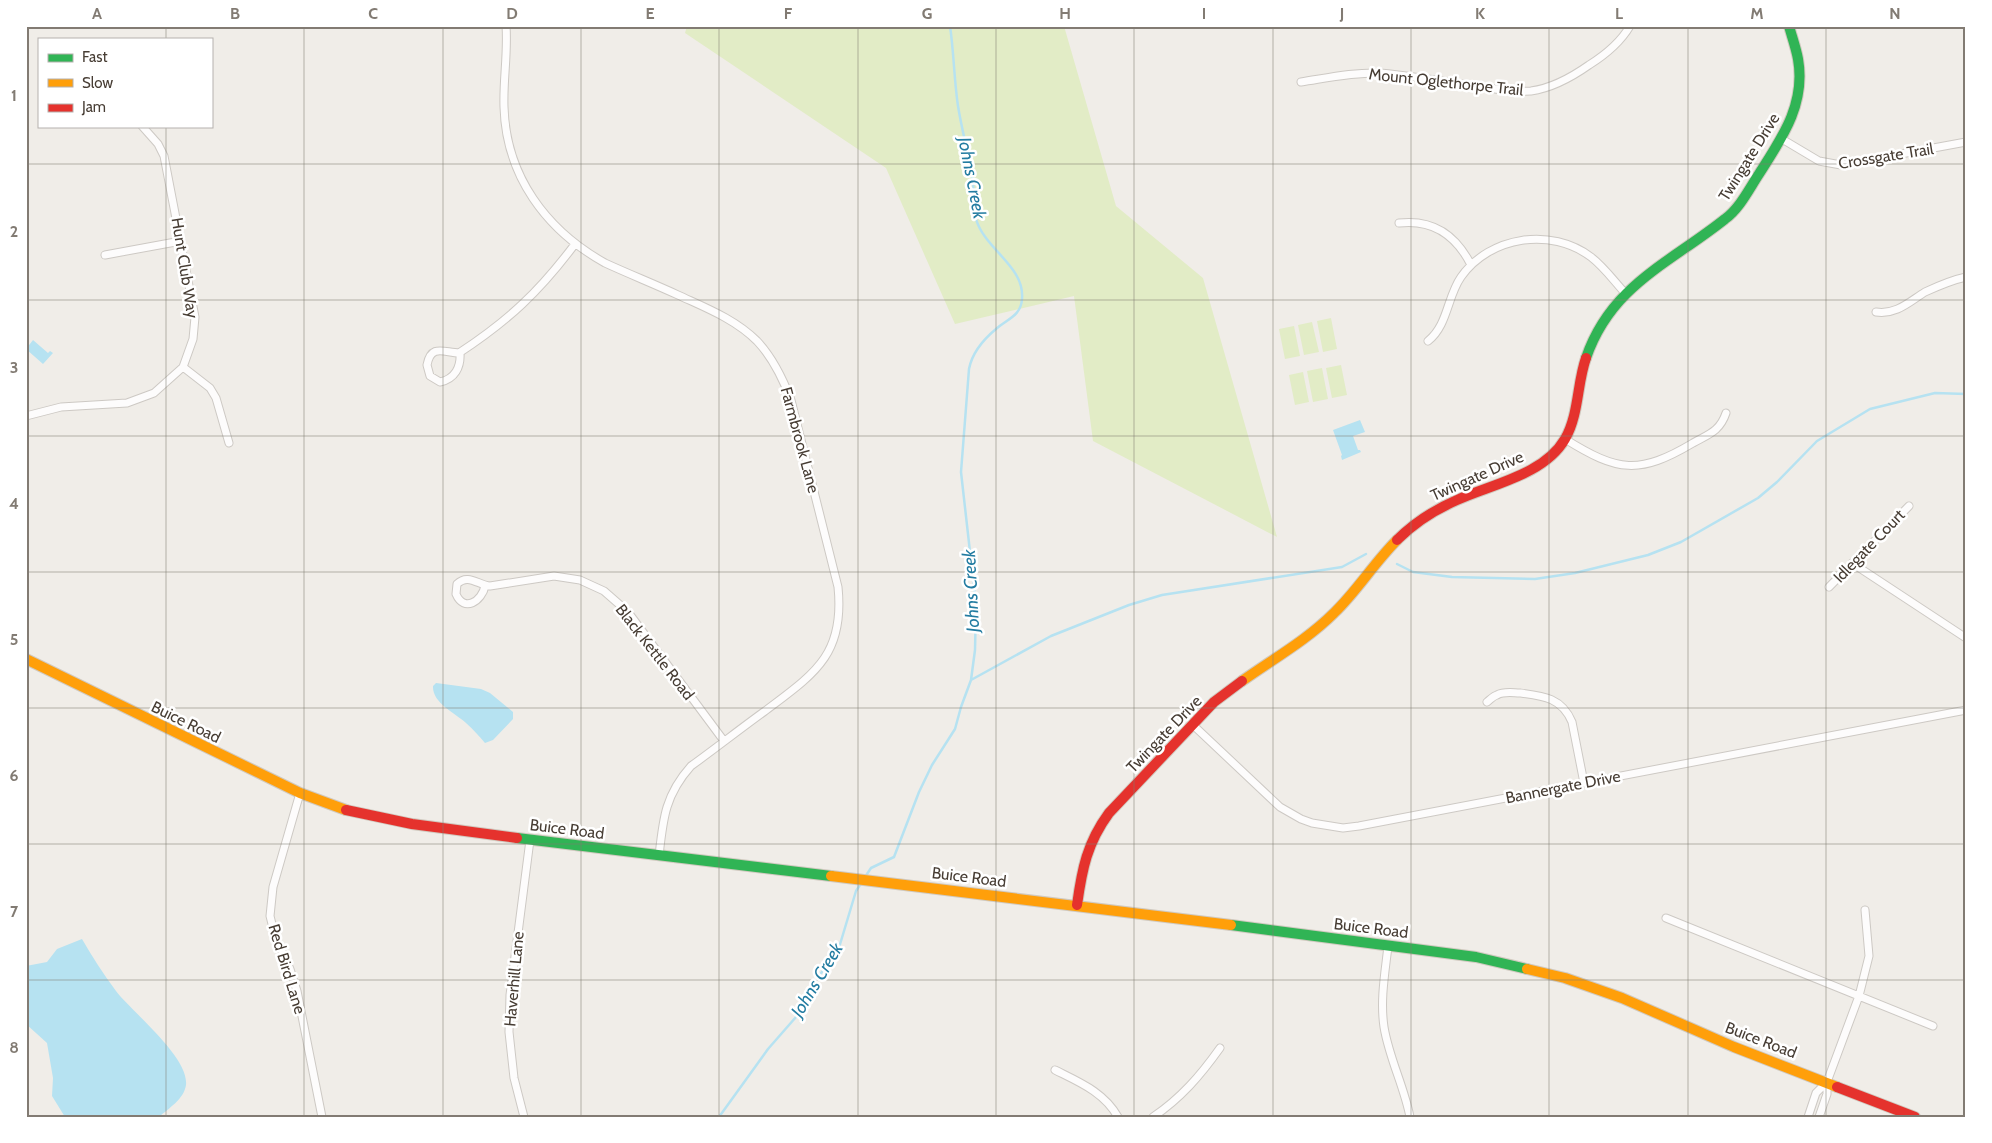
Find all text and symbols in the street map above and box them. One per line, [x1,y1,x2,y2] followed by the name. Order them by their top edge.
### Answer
[92,4,102,23] text: A
[230,4,240,23] text: B
[368,4,378,23] text: C
[506,4,518,23] text: D
[645,4,655,23] text: E
[784,4,793,23] text: F
[922,4,932,23] text: G
[1059,4,1071,23] text: H
[1202,4,1206,23] text: I
[1339,4,1344,23] text: J
[1475,4,1485,23] text: K
[1615,4,1623,23] text: L
[1750,4,1764,23] text: M
[1889,4,1901,23] text: N
[38,38,212,128] legend
[82,48,107,66] text: Fast
[1368,64,1524,100] street label: Mount Oglethorpe Trail
[82,74,113,92] text: Slow
[11,86,17,105] text: 1
[81,98,106,116] text: Jam
[1715,110,1783,204] street label: Twingate Drive
[953,133,991,222] water label: Johns Creek
[1837,139,1935,173] street label: Crossgate Trail
[168,216,202,320] street label: Hunt Club Way
[10,222,18,241] text: 2
[10,358,18,377] text: 3
[777,385,823,495] street label: Farmbrook Lane
[1428,447,1526,505] street label: Twingate Drive
[9,494,19,513] text: 4
[1829,505,1909,587] street label: Idlegate Court
[958,548,984,635] water label: Johns Creek
[612,600,698,704] street label: Black Kettle Road
[10,630,18,649] text: 5
[1123,692,1205,776] street label: Twingate Drive
[148,697,224,747] street label: Buice Road
[10,766,19,785] text: 6
[1504,767,1622,807] street label: Bannergate Drive
[529,815,605,843] street label: Buice Road
[931,863,1007,891] street label: Buice Road
[10,902,19,921] text: 7
[1333,914,1409,942] street label: Buice Road
[264,922,310,1016] street label: Red Bird Lane
[500,931,528,1027] street label: Haverhill Lane
[785,938,848,1023] water label: Johns Creek
[1723,1018,1799,1062] street label: Buice Road
[9,1038,19,1057] text: 8

